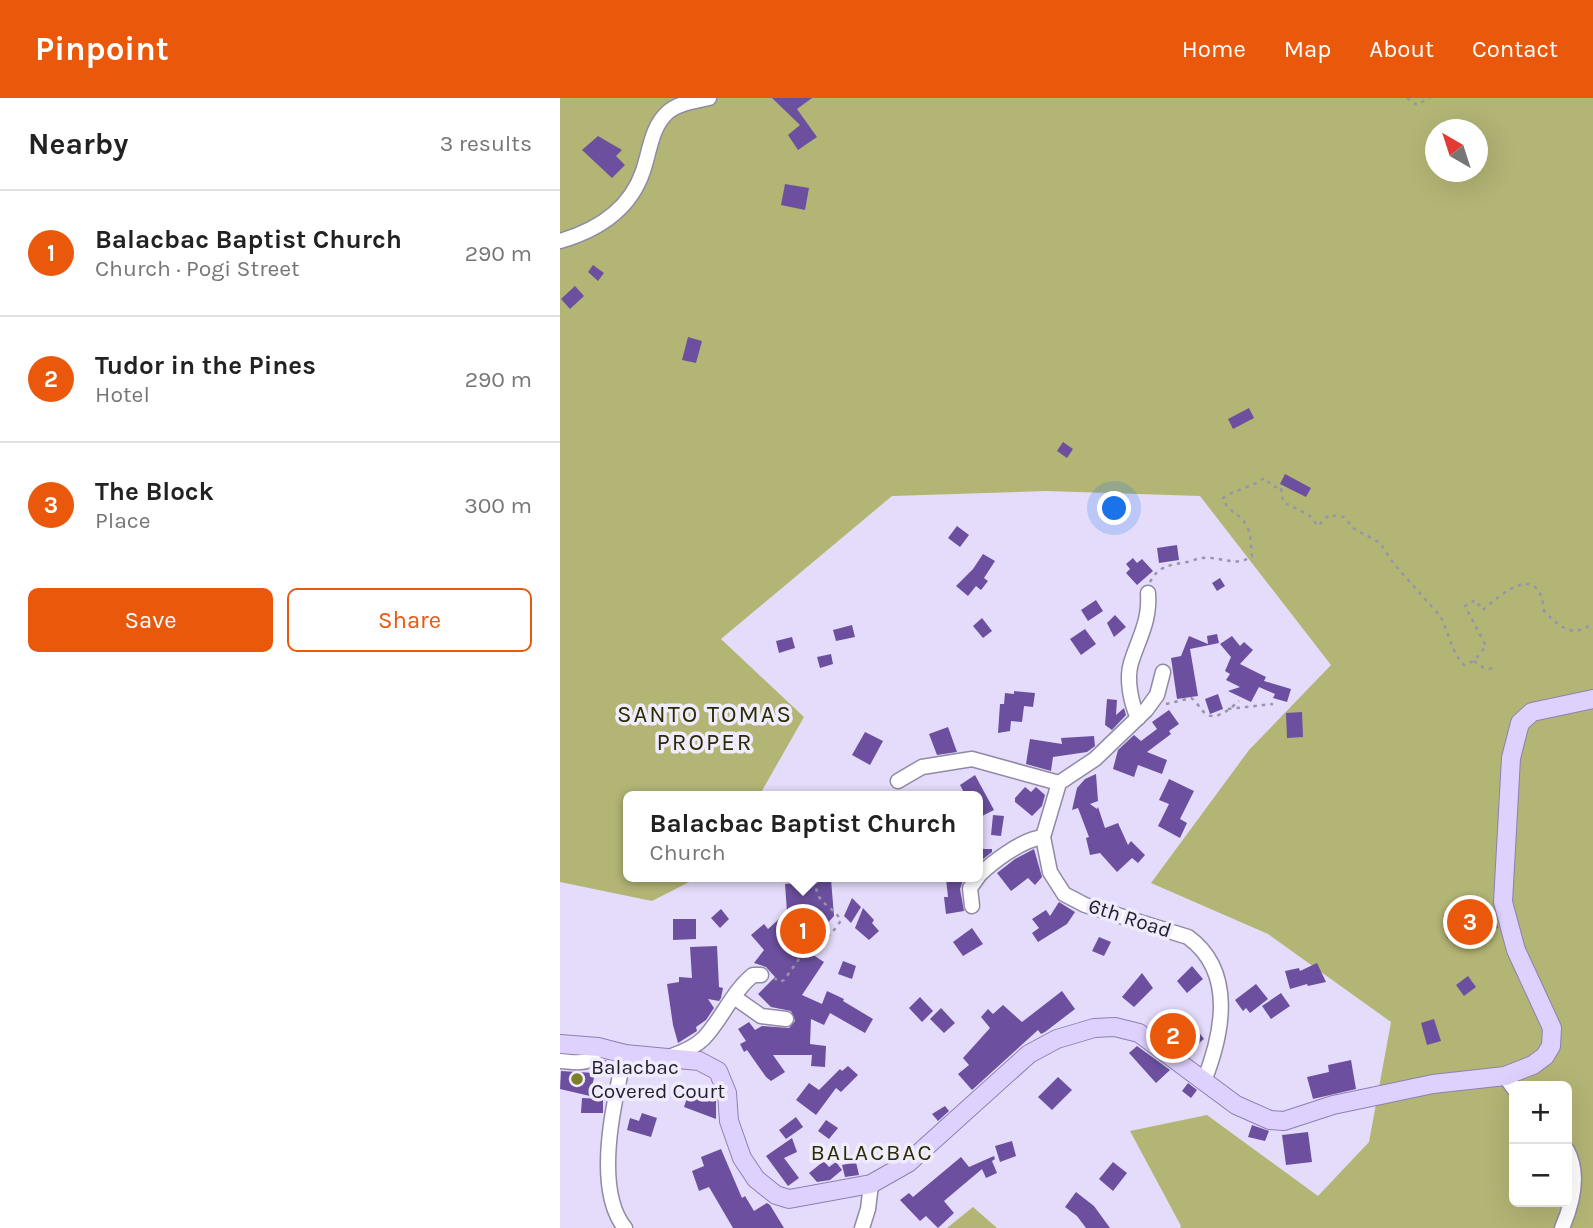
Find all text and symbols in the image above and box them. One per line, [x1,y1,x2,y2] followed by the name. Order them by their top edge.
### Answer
[35,30,169,68] text: Pinpoint
[1182,35,1246,63] text: Home
[1284,35,1331,63] text: Map
[1369,35,1434,63] text: About
[1472,35,1558,63] text: Contact
[1425,119,1488,182] north arrow
[28,126,128,162] text: Nearby
[440,130,532,157] text: 3 results
[95,224,402,255] text: Balacbac Baptist Church
[47,240,55,267] text: 1
[465,240,532,267] text: 290 m
[95,255,300,282] text: Church · Pogi Street
[95,350,316,381] text: Tudor in the Pines
[44,366,58,393] text: 2
[465,366,532,393] text: 290 m
[95,381,150,408] text: Hotel
[95,476,214,507] text: The Block
[1097,491,1131,525] your location
[44,492,58,519] text: 3
[464,492,532,519] text: 300 m
[95,507,151,534] text: Place
[28,588,273,652] button: Save
[287,588,532,652] button: Share
[617,700,793,756] district label: SANTO TOMAS PROPER
[623,791,983,882] popup
[650,808,956,839] text: Balacbac Baptist Church
[650,839,726,866] text: Church
[1085,893,1175,943] street label: 6th Road
[1447,896,1493,948] pin: 3
[780,905,826,957] pin: 1
[1150,1010,1196,1062] pin: 2
[591,1055,725,1103] place label: Balacbac Covered Court
[569,1071,585,1087] marker: Balacbac Covered Court
[1509,1081,1572,1207] map controls
[1509,1081,1572,1144] button: +
[810,1139,934,1166] district label: BALACBAC
[1509,1144,1572,1207] button: −

